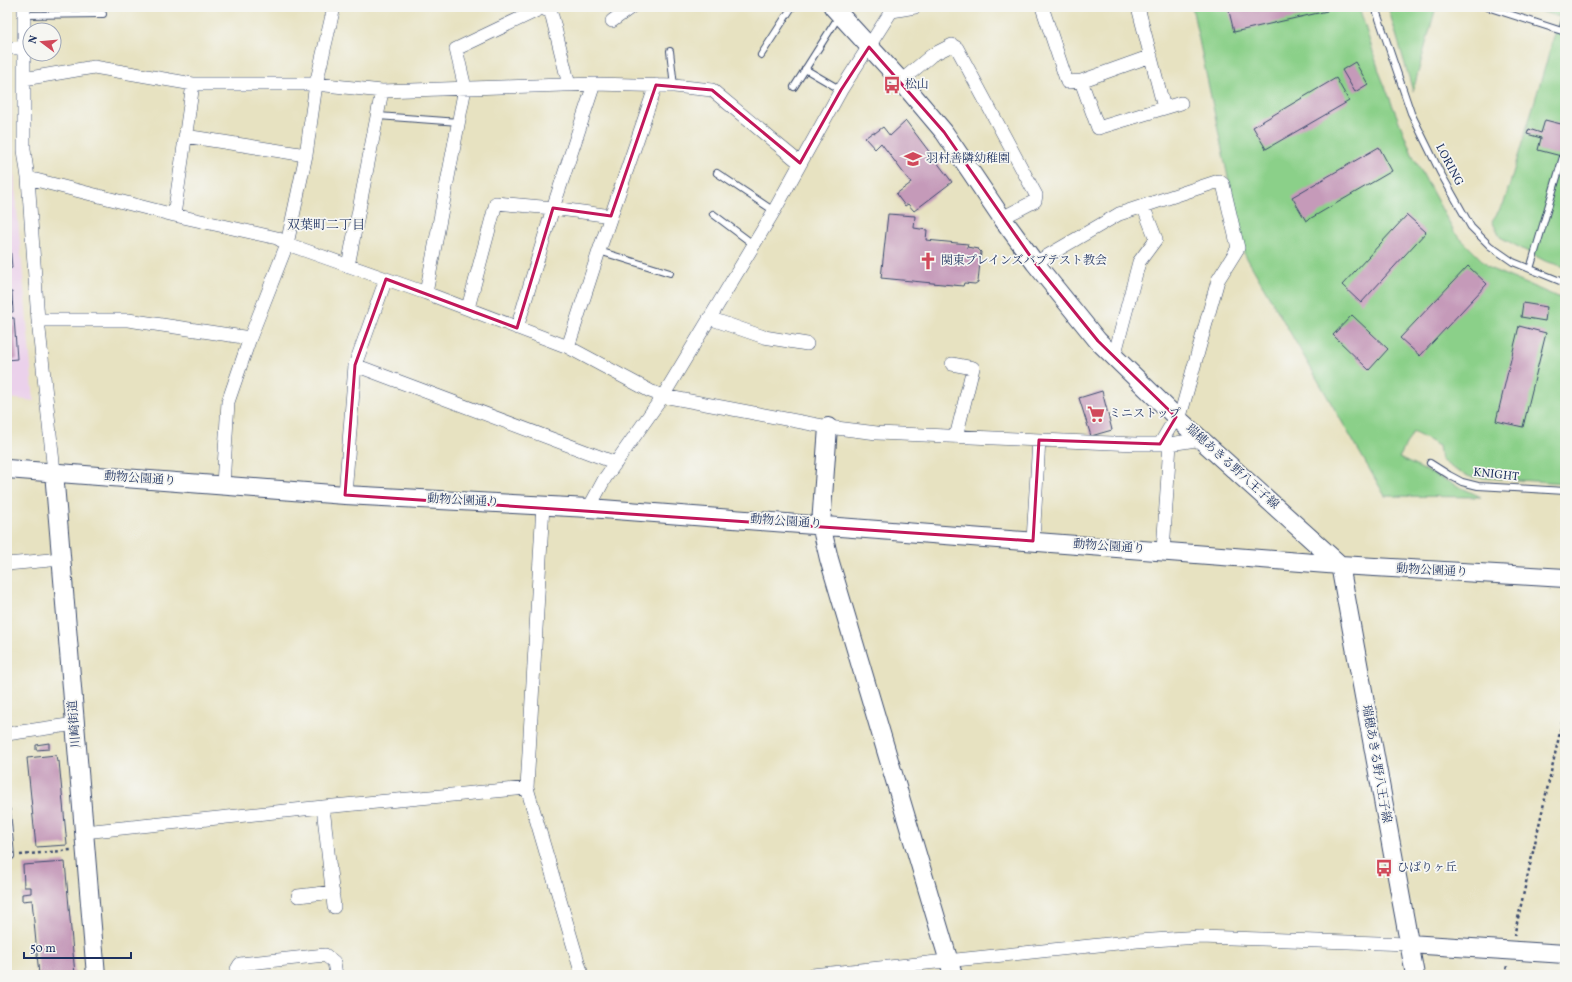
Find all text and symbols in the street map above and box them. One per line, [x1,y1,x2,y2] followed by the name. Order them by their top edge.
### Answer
[22,22,62,62] north arrow
[26,34,42,46] text: N
[882,75,902,95] bus stop icon: 松山
[905,77,929,93] place label: 松山
[1431,141,1467,189] street label: LORING
[903,149,923,169] school or university icon: 羽村善隣幼稚園
[926,151,1010,167] place label: 羽村善隣幼稚園
[287,217,365,235] district label: 双葉町二丁目
[918,251,938,271] church icon: 関東プレインズバプテスト教会
[941,253,1107,269] place label: 関東プレインズバプテスト教会
[1086,404,1106,424] supermarket icon: ミニストップ
[1109,406,1181,422] place label: ミニストップ
[1182,421,1282,513] street label: 瑞穂あきる野八王子線
[1472,465,1520,485] street label: KNIGHT
[104,469,176,489] street label: 動物公園通り
[427,491,499,511] street label: 動物公園通り
[750,512,822,532] street label: 動物公園通り
[1073,537,1145,557] street label: 動物公園通り
[1396,561,1468,581] street label: 動物公園通り
[65,699,85,749] street label: 川崎街道
[1358,704,1394,824] street label: 瑞穂あきる野八王子線
[1374,858,1394,878] bus stop icon: ひばりヶ丘
[1397,860,1457,876] place label: ひばりヶ丘
[24,934,131,960] scale bar
[30,941,56,957] text: 50 m

